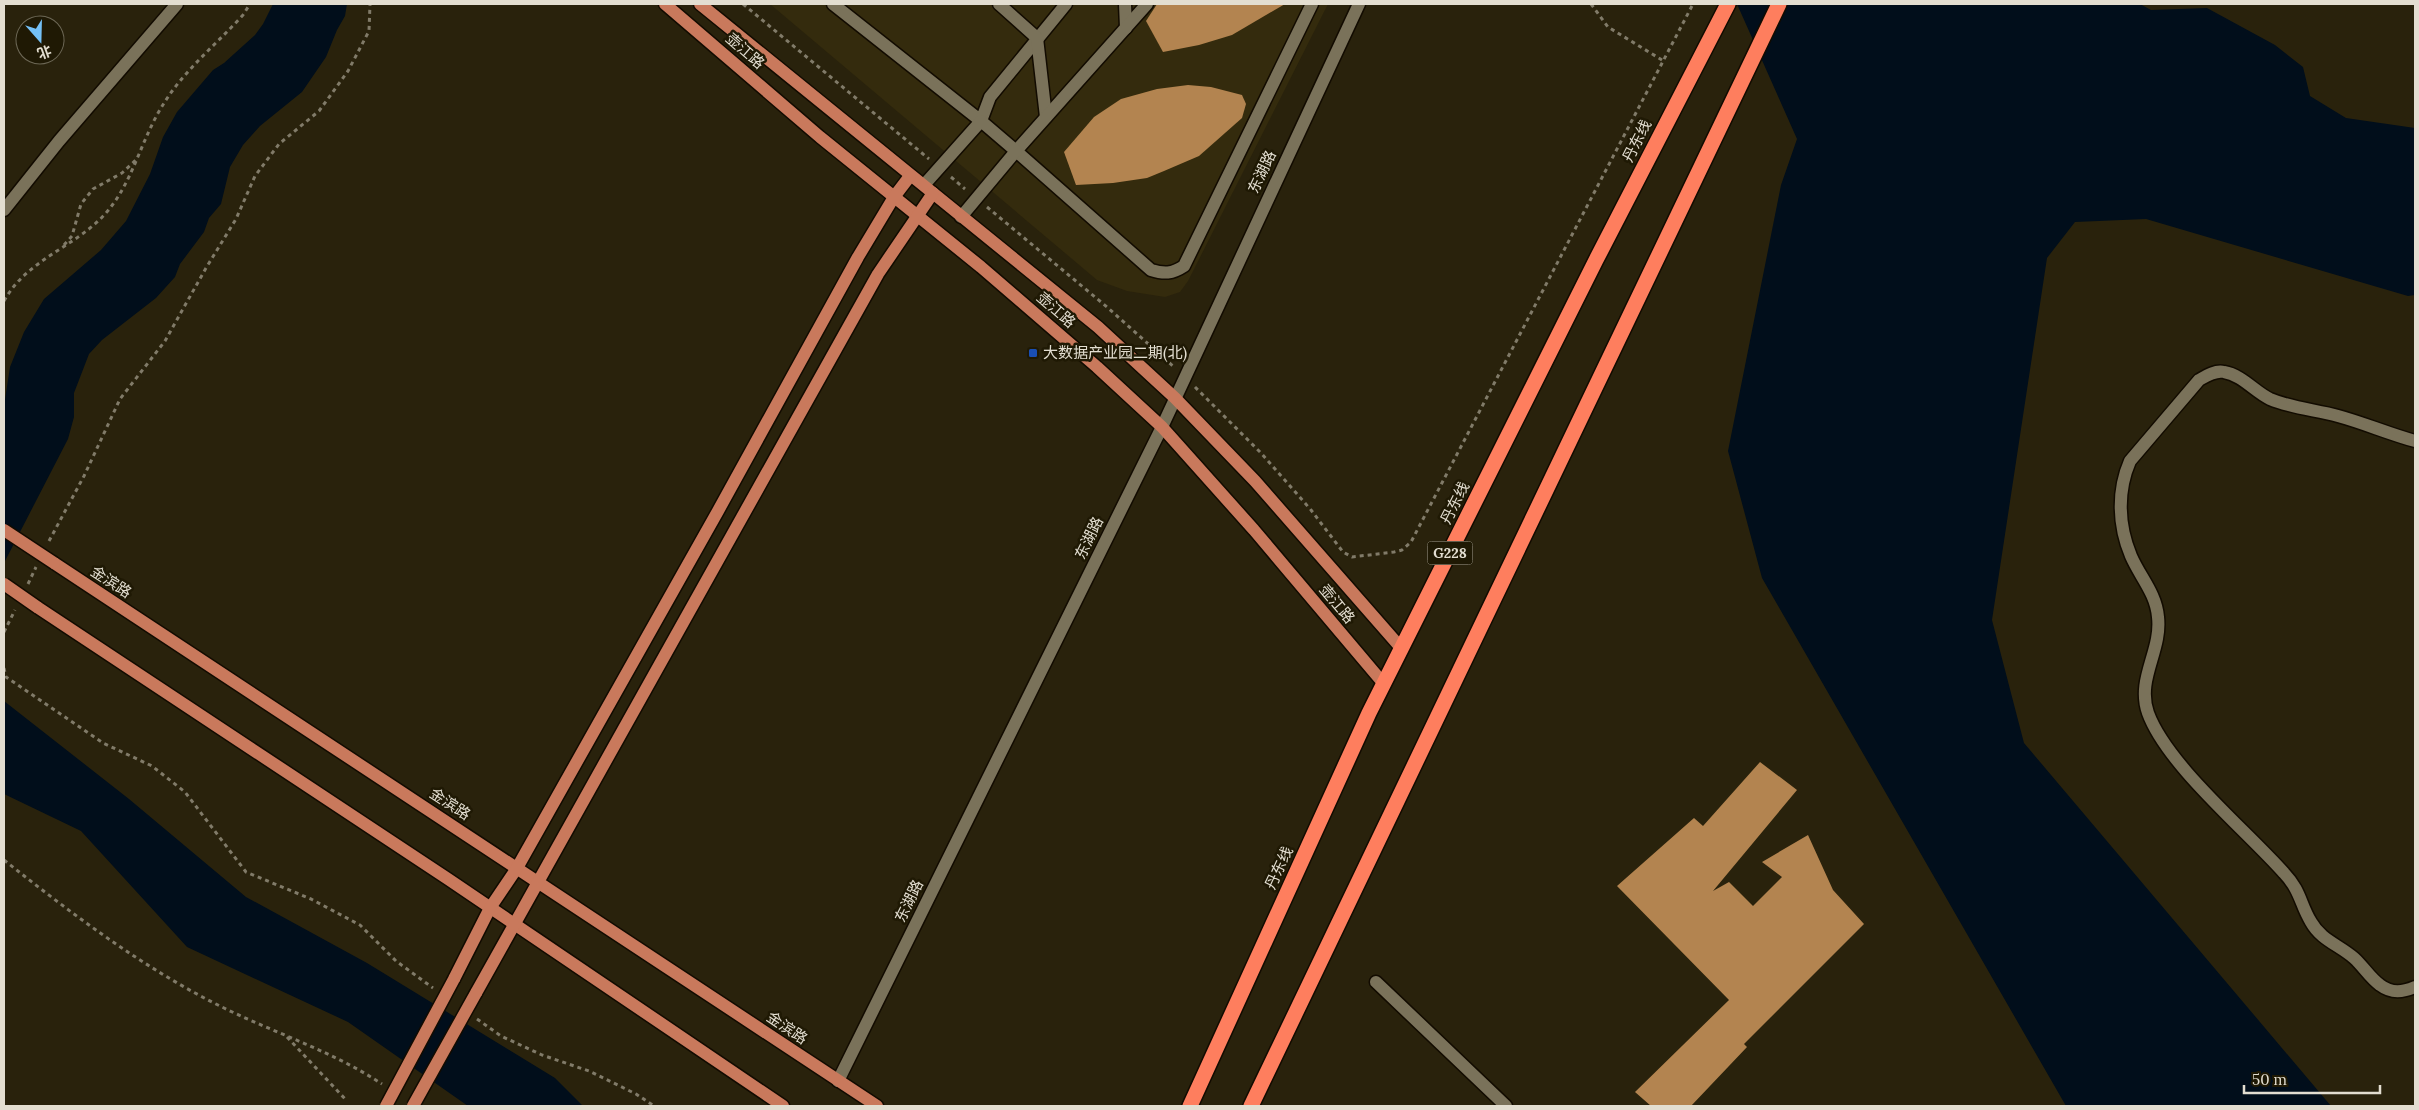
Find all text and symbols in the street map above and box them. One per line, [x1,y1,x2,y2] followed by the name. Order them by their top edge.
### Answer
[15,15,65,65] north arrow
[722,29,769,73] street label: 壶江路
[35,41,54,63] text: 北
[1618,116,1655,165] street label: 丹东线
[1243,147,1280,196] street label: 东湖路
[1033,288,1080,332] street label: 壶江路
[1043,343,1188,363] place label: 大数据产业园二期(北)
[1027,347,1039,359] marker: 大数据产业园二期(北)
[1436,478,1473,527] street label: 丹东线
[1070,513,1107,562] street label: 东湖路
[1428,542,1472,564] road number: G228
[87,561,135,602] street label: 金滨路
[1316,580,1359,627] street label: 壶江路
[426,783,474,824] street label: 金滨路
[1260,843,1297,892] street label: 丹东线
[890,876,927,925] street label: 东湖路
[763,1007,811,1048] street label: 金滨路
[2244,1062,2380,1094] scale bar
[2252,1070,2287,1089] text: 50 m

